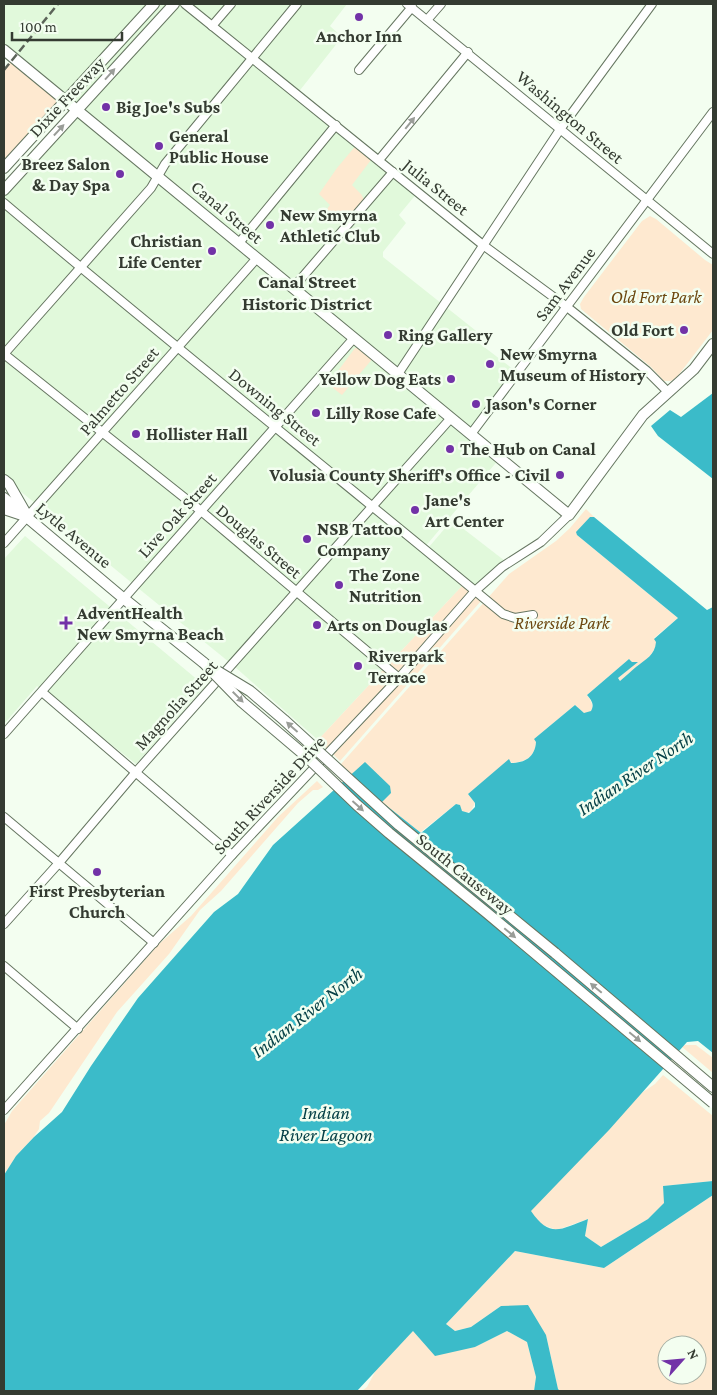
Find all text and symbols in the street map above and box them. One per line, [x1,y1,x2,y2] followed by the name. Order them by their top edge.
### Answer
[12,10,122,42] scale bar
[353,11,365,23] marker: Anchor Inn
[20,19,57,35] text: 100 m
[315,26,403,46] place label: Anchor Inn
[25,53,109,141] street label: Dixie Freeway
[512,66,628,168] street label: Washington Street
[104,68,116,80] one-way arrow
[116,97,220,117] place label: Big Joe's Subs
[100,101,112,113] marker: Big Joe's Subs
[405,116,416,129] one-way arrow
[53,124,65,136] one-way arrow
[169,126,269,167] place label: General Public House
[153,140,165,152] marker: General Public House
[398,153,474,220] street label: Julia Street
[22,154,111,195] place label: Breez Salon & Day Spa
[114,168,126,180] marker: Breez Salon & Day Spa
[187,176,268,248] street label: Canal Street
[279,205,381,246] place label: New Smyrna Athletic Club
[264,219,276,231] marker: New Smyrna Athletic Club
[118,231,203,272] place label: Christian Life Center
[531,243,599,325] street label: Sam Avenue
[206,245,218,257] marker: Christian Life Center
[242,271,372,314] district label: Canal Street Historic District
[611,287,702,307] park label: Old Fort Park
[611,320,675,340] place label: Old Fort
[678,324,690,336] marker: Old Fort
[398,325,493,345] place label: Ring Gallery
[382,329,394,341] marker: Ring Gallery
[75,342,163,439] street label: Palmetto Street
[500,344,646,385] place label: New Smyrna Museum of History
[484,358,496,370] marker: New Smyrna Museum of History
[225,364,326,451] street label: Downing Street
[319,369,441,389] place label: Yellow Dog Eats
[445,373,457,385] marker: Yellow Dog Eats
[484,394,597,414] place label: Jason's Corner
[470,398,482,410] marker: Jason's Corner
[326,403,436,423] place label: Lilly Rose Cafe
[310,407,322,419] marker: Lilly Rose Cafe
[146,424,248,444] place label: Hollister Hall
[130,428,142,440] marker: Hollister Hall
[460,439,596,459] place label: The Hub on Canal
[444,443,456,455] marker: The Hub on Canal
[268,465,550,485] place label: Volusia County Sheriff's Office - Civil
[134,468,221,562] street label: Live Oak Street
[554,469,566,481] marker: Volusia County Sheriff's Office - Civil
[423,490,504,531] place label: Jane's Art Center
[32,498,116,572] street label: Lytle Avenue
[212,500,306,583] street label: Douglas Street
[409,504,421,516] marker: Jane's Art Center
[317,519,403,560] place label: NSB Tattoo Company
[301,533,313,545] marker: NSB Tattoo Company
[349,565,422,606] place label: The Zone Nutrition
[333,579,345,591] marker: The Zone Nutrition
[76,603,225,644] place label: AdventHealth New Smyrna Beach
[514,613,611,633] park label: Riverside Park
[326,615,448,635] place label: Arts on Douglas
[59,616,73,630] marker: AdventHealth New Smyrna Beach
[311,619,323,631] marker: Arts on Douglas
[368,646,444,687] place label: Riverpark Terrace
[130,655,222,754] street label: Magnolia Street
[352,660,364,672] marker: Riverpark Terrace
[232,691,244,703] one-way arrow
[287,721,299,733] one-way arrow
[573,727,697,819] water label: Indian River North
[209,732,329,858] street label: South Riverside Drive
[352,800,364,812] one-way arrow
[413,829,518,920] street label: South Causeway
[91,866,103,878] marker: First Presbyterian Church
[29,881,166,922] place label: First Presbyterian Church
[503,927,516,938] one-way arrow
[248,962,366,1062] water label: Indian River North
[589,982,602,993] one-way arrow
[628,1032,641,1043] one-way arrow
[279,1102,373,1145] water label: Indian River Lagoon
[657,1335,707,1385] north arrow
[684,1346,703,1362] text: N

